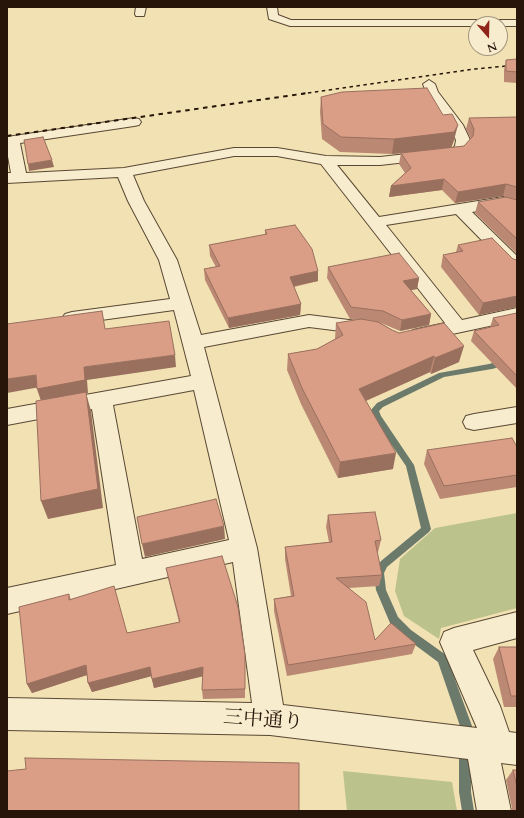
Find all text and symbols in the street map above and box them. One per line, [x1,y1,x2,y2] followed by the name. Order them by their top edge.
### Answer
[468,16,508,56] north arrow
[485,38,499,55] text: N
[222,706,304,736] street label: 三中通り

